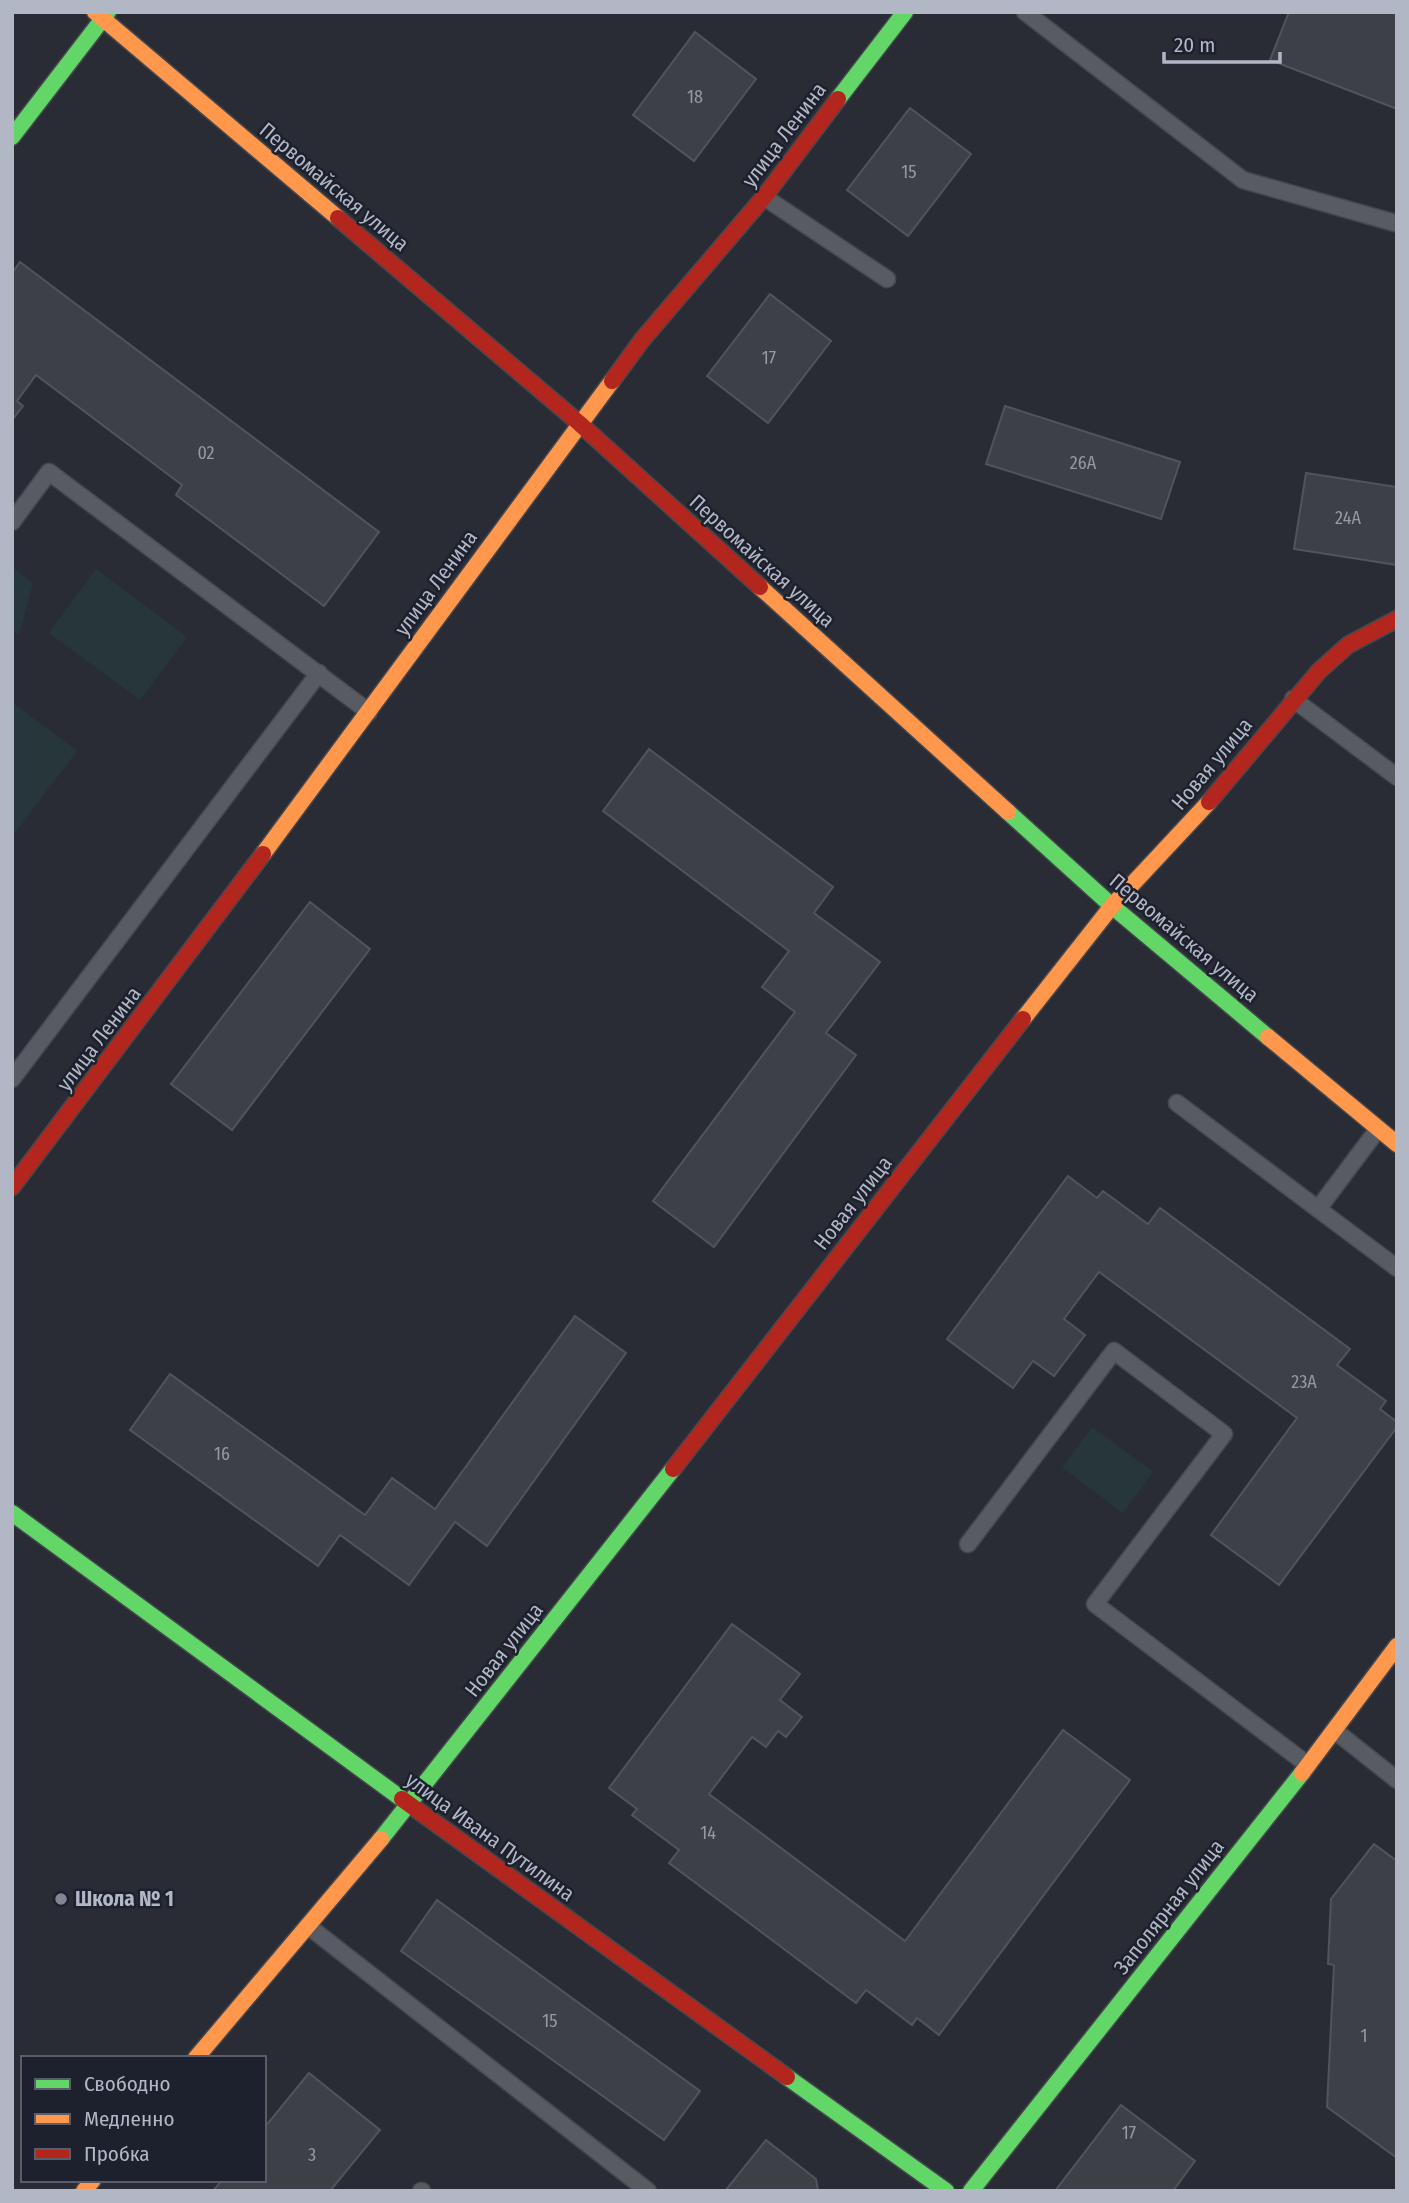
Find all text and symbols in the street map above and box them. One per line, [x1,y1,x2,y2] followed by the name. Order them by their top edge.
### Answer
[1164,21,1280,65] scale bar
[1174,32,1215,58] text: 20 m
[736,78,832,192] street label: улица Ленина
[687,86,703,108] house number: 18
[254,117,414,257] street label: Первомайская улица
[901,161,917,183] house number: 15
[762,347,776,369] house number: 17
[197,442,215,464] house number: 02
[1070,452,1097,474] house number: 26А
[684,489,840,633] street label: Первомайская улица
[1335,507,1361,529] house number: 24А
[389,525,483,641] street label: улица Ленина
[1166,713,1258,815] street label: Новая улица
[1104,868,1264,1008] street label: Первомайская улица
[51,982,147,1096] street label: улица Ленина
[808,1151,898,1255] street label: Новая улица
[1291,1371,1317,1393] house number: 23А
[214,1443,230,1465] house number: 16
[459,1598,549,1702] street label: Новая улица
[400,1767,580,1907] street label: улица Ивана Путилина
[700,1822,716,1844] house number: 14
[1108,1834,1230,1980] street label: Заполярная улица
[75,1886,174,1912] place label: Школа № 1
[53,1891,69,1907] marker: Школа № 1
[542,2010,558,2032] house number: 15
[1360,2025,1368,2047] house number: 1
[21,2056,266,2182] legend
[84,2071,170,2097] text: Свободно
[84,2106,174,2132] text: Медленно
[1122,2122,1136,2144] house number: 17
[84,2141,150,2167] text: Пробка
[308,2144,316,2166] house number: 3

